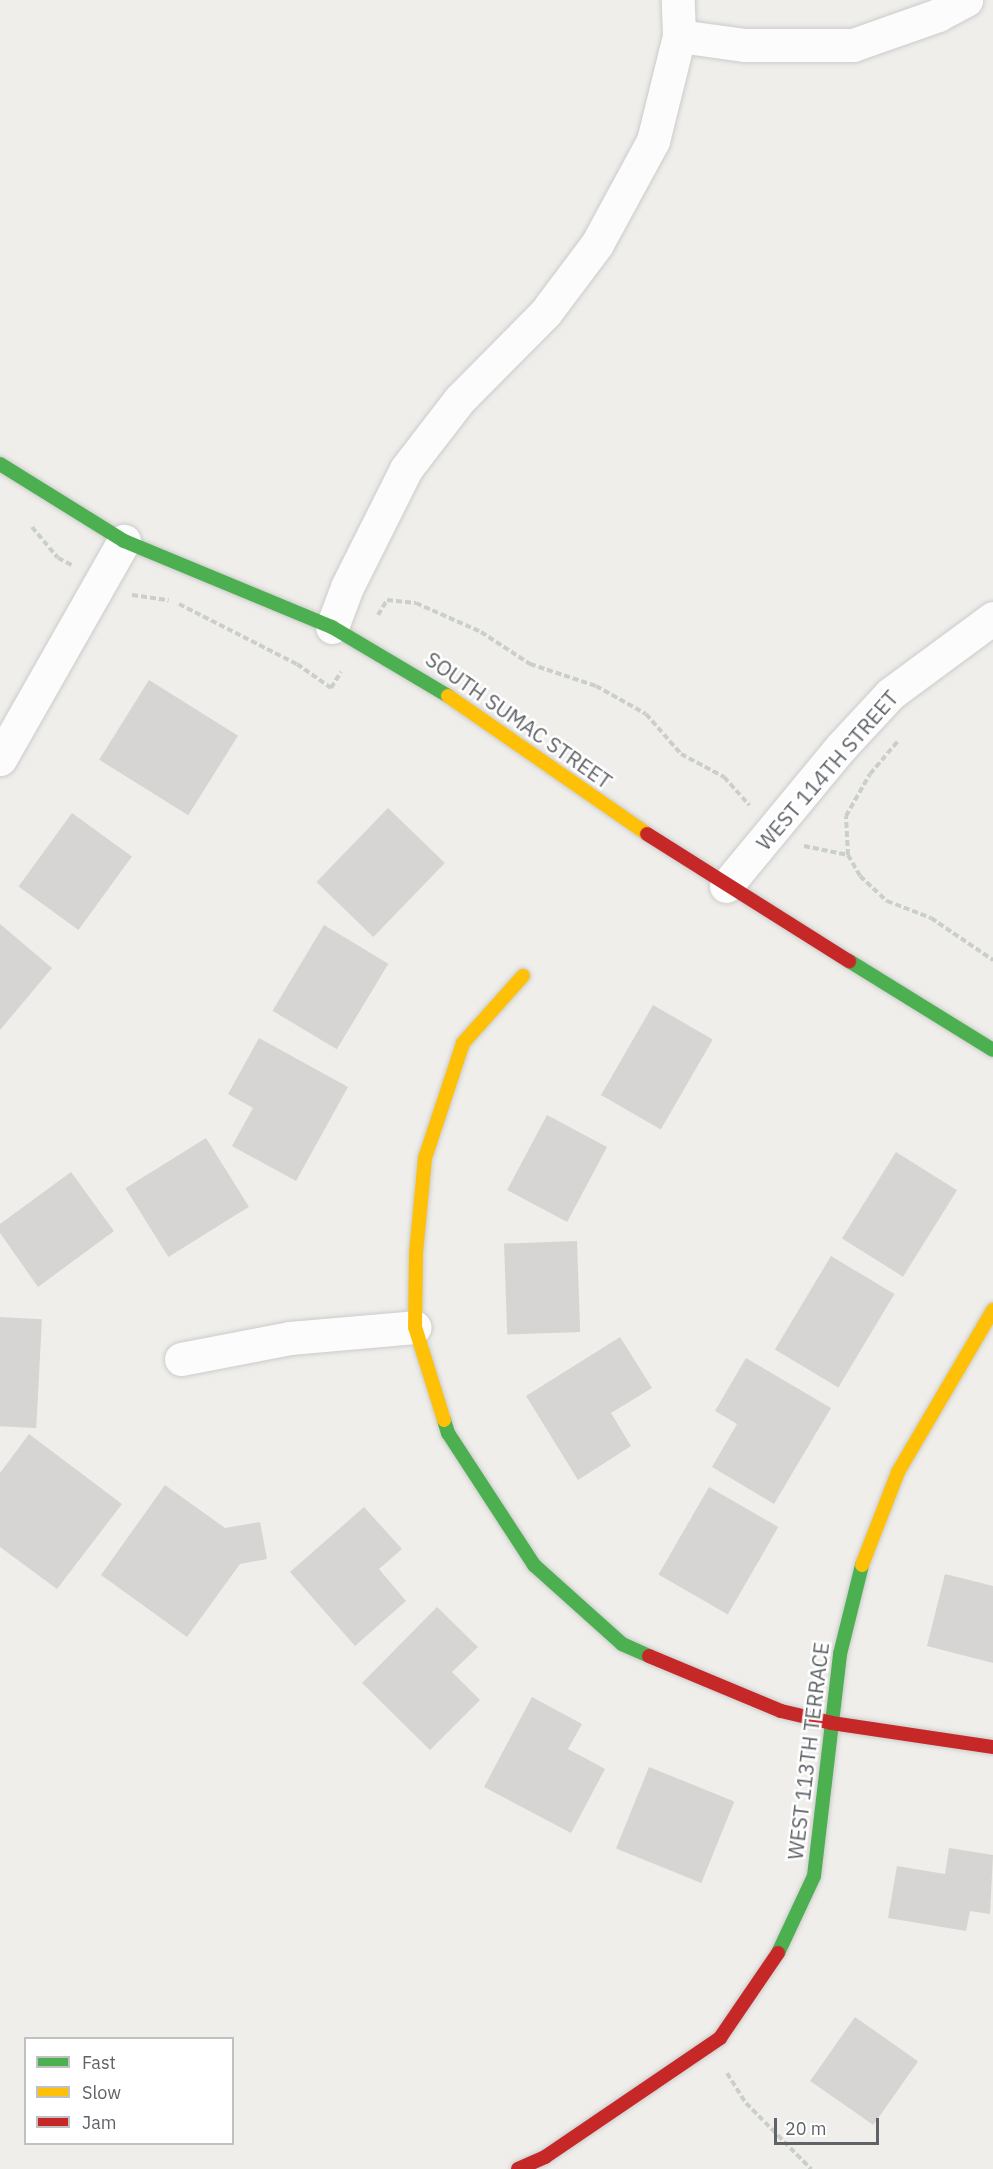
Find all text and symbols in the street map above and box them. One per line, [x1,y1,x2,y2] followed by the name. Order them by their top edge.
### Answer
[421,646,617,794] street label: SOUTH SUMAC STREET
[751,685,903,855] street label: WEST 114TH STREET
[782,1641,834,1861] street label: WEST 113TH TERRACE
[24,2037,234,2145] legend
[82,2051,116,2074] text: Fast
[82,2081,121,2104] text: Slow
[777,2106,882,2144] scale bar
[82,2111,117,2134] text: Jam
[785,2117,827,2140] text: 20 m

